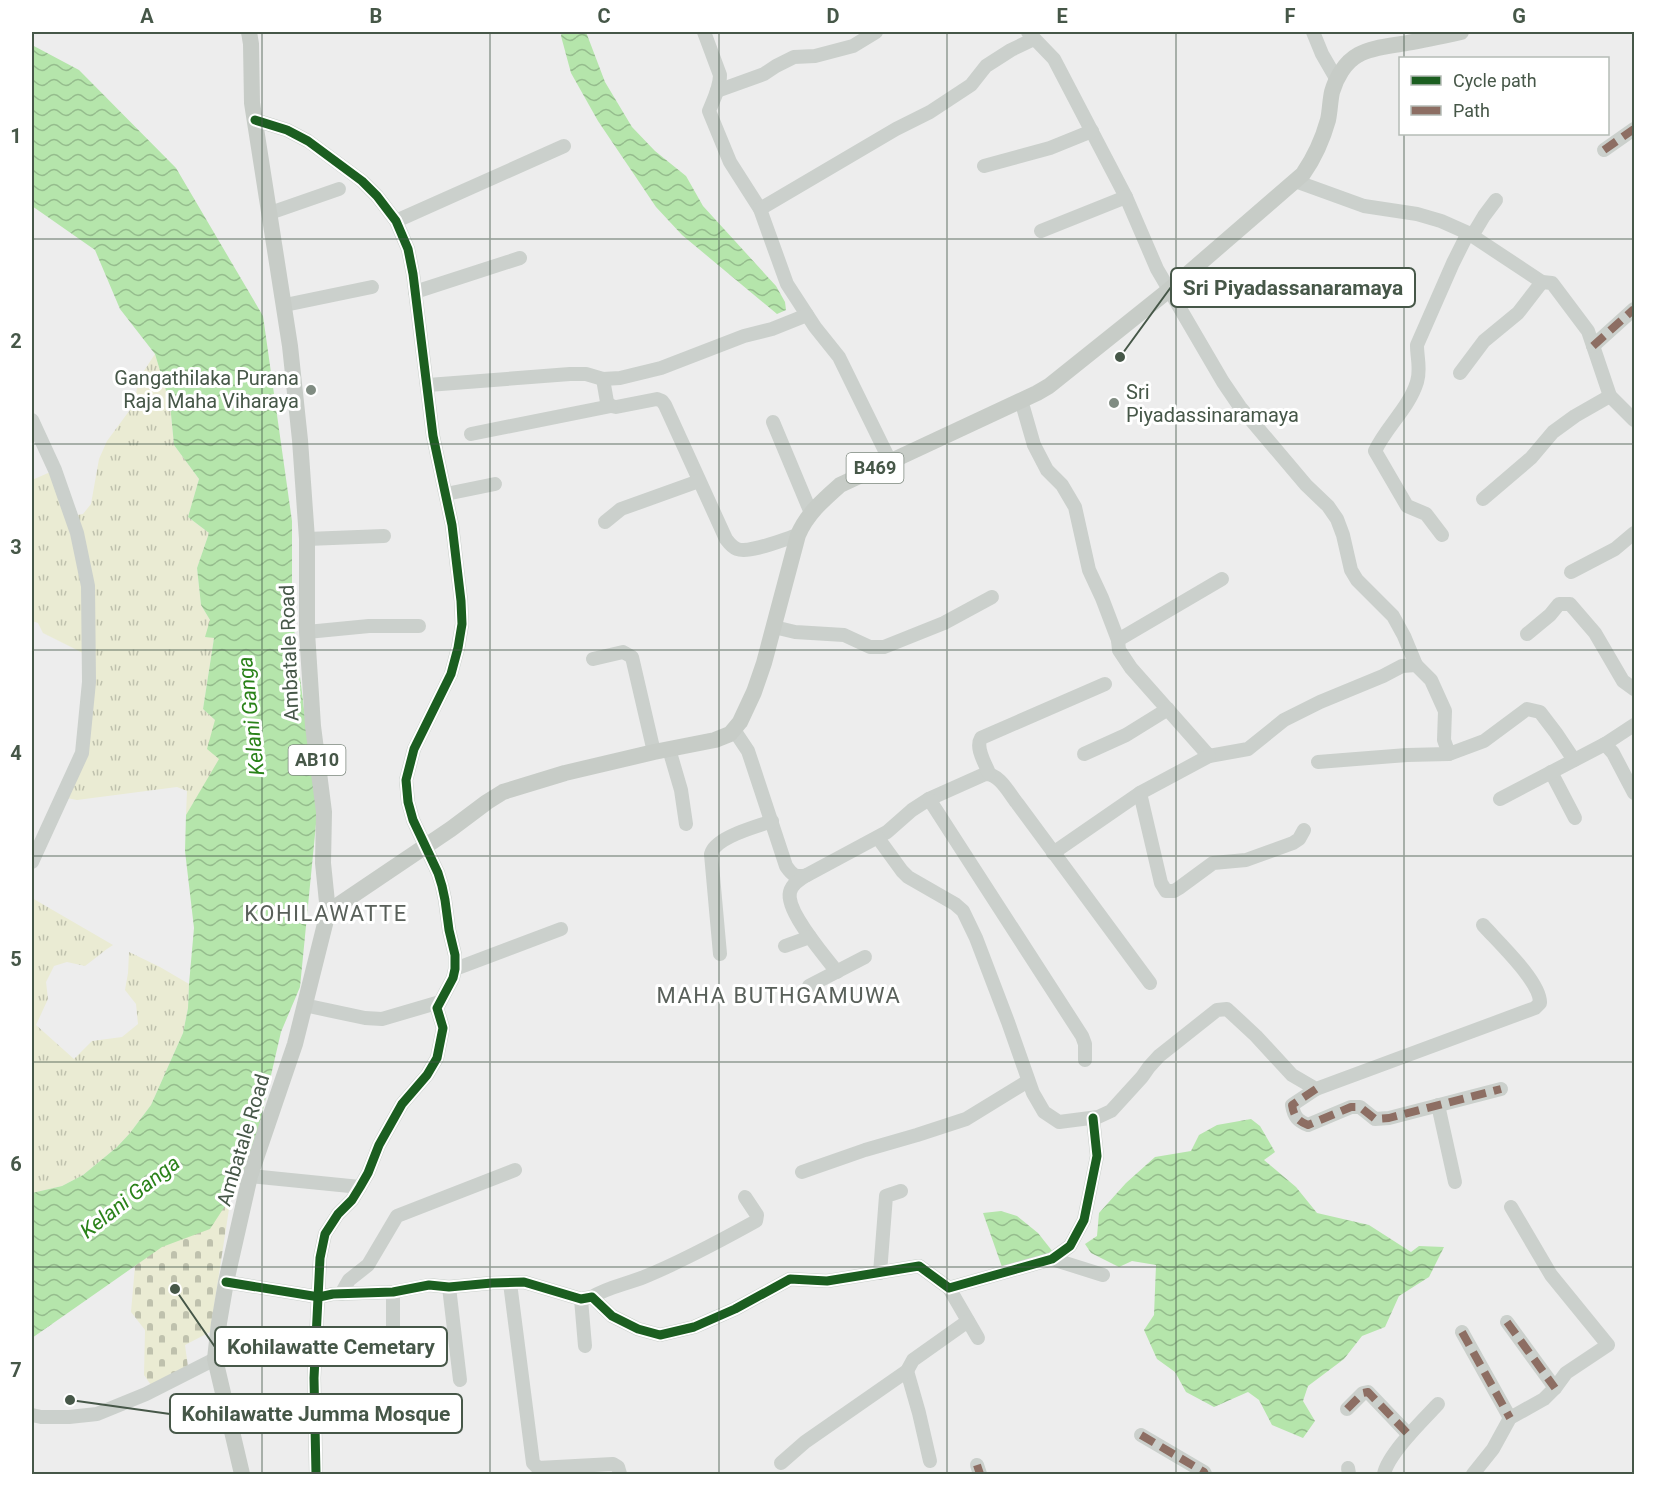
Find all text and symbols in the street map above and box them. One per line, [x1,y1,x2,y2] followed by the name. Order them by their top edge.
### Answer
[140,4,154,28] text: A
[370,4,382,28] text: B
[597,4,611,28] text: C
[827,4,840,28] text: D
[1056,4,1068,28] text: E
[1285,4,1296,28] text: F
[1512,4,1526,28] text: G
[1399,57,1609,135] legend
[1453,70,1537,91] text: Cycle path
[1453,100,1490,121] text: Path
[10,124,22,148] text: 1
[1171,268,1415,307] callout: Sri Piyadassanaramaya
[1183,276,1403,300] text: Sri Piyadassanaramaya
[10,329,22,353] text: 2
[114,366,299,413] place label: Gangathilaka Purana Raja Maha Viharaya
[1126,380,1299,427] place label: Sri Piyadassinaramaya
[304,383,318,397] marker: Gangathilaka Purana Raja Maha Viharaya
[1107,396,1121,410] marker: Sri Piyadassinaramaya
[846,453,904,483] road number: B469
[10,535,22,559] text: 3
[275,584,303,722] street label: Ambatale Road
[233,655,269,777] water label: Kelani Ganga
[10,741,22,765] text: 4
[288,745,346,775] road number: AB10
[244,901,408,926] district label: KOHILAWATTE
[10,947,22,971] text: 5
[657,983,901,1008] district label: MAHA BUTHGAMUWA
[212,1071,274,1209] street label: Ambatale Road
[76,1151,184,1243] water label: Kelani Ganga
[10,1152,22,1176] text: 6
[215,1327,447,1366] callout: Kohilawatte Cemetary
[227,1335,435,1359] text: Kohilawatte Cemetary
[10,1358,22,1382] text: 7
[170,1394,462,1433] callout: Kohilawatte Jumma Mosque
[182,1402,450,1426] text: Kohilawatte Jumma Mosque

